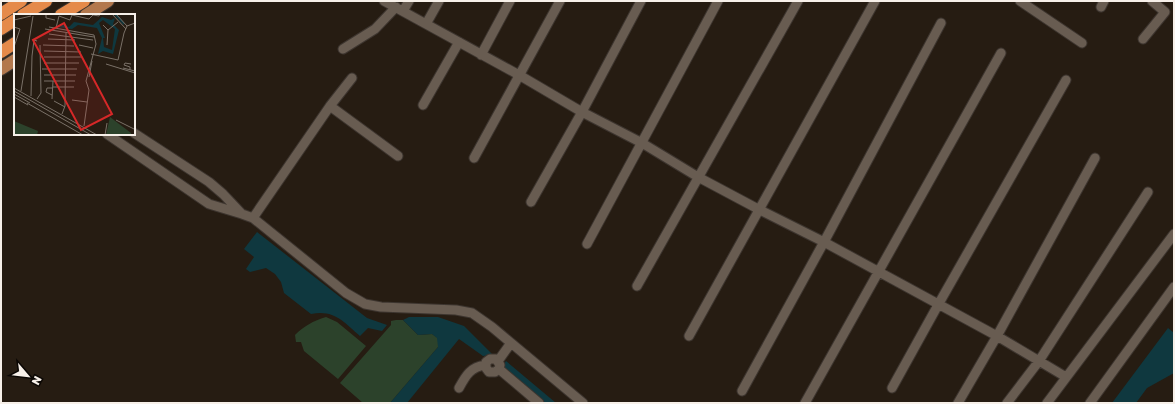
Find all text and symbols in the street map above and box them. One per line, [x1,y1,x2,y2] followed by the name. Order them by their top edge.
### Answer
[14,14,135,135] inset map
[8,356,48,396] north arrow
[30,374,45,388] text: N

